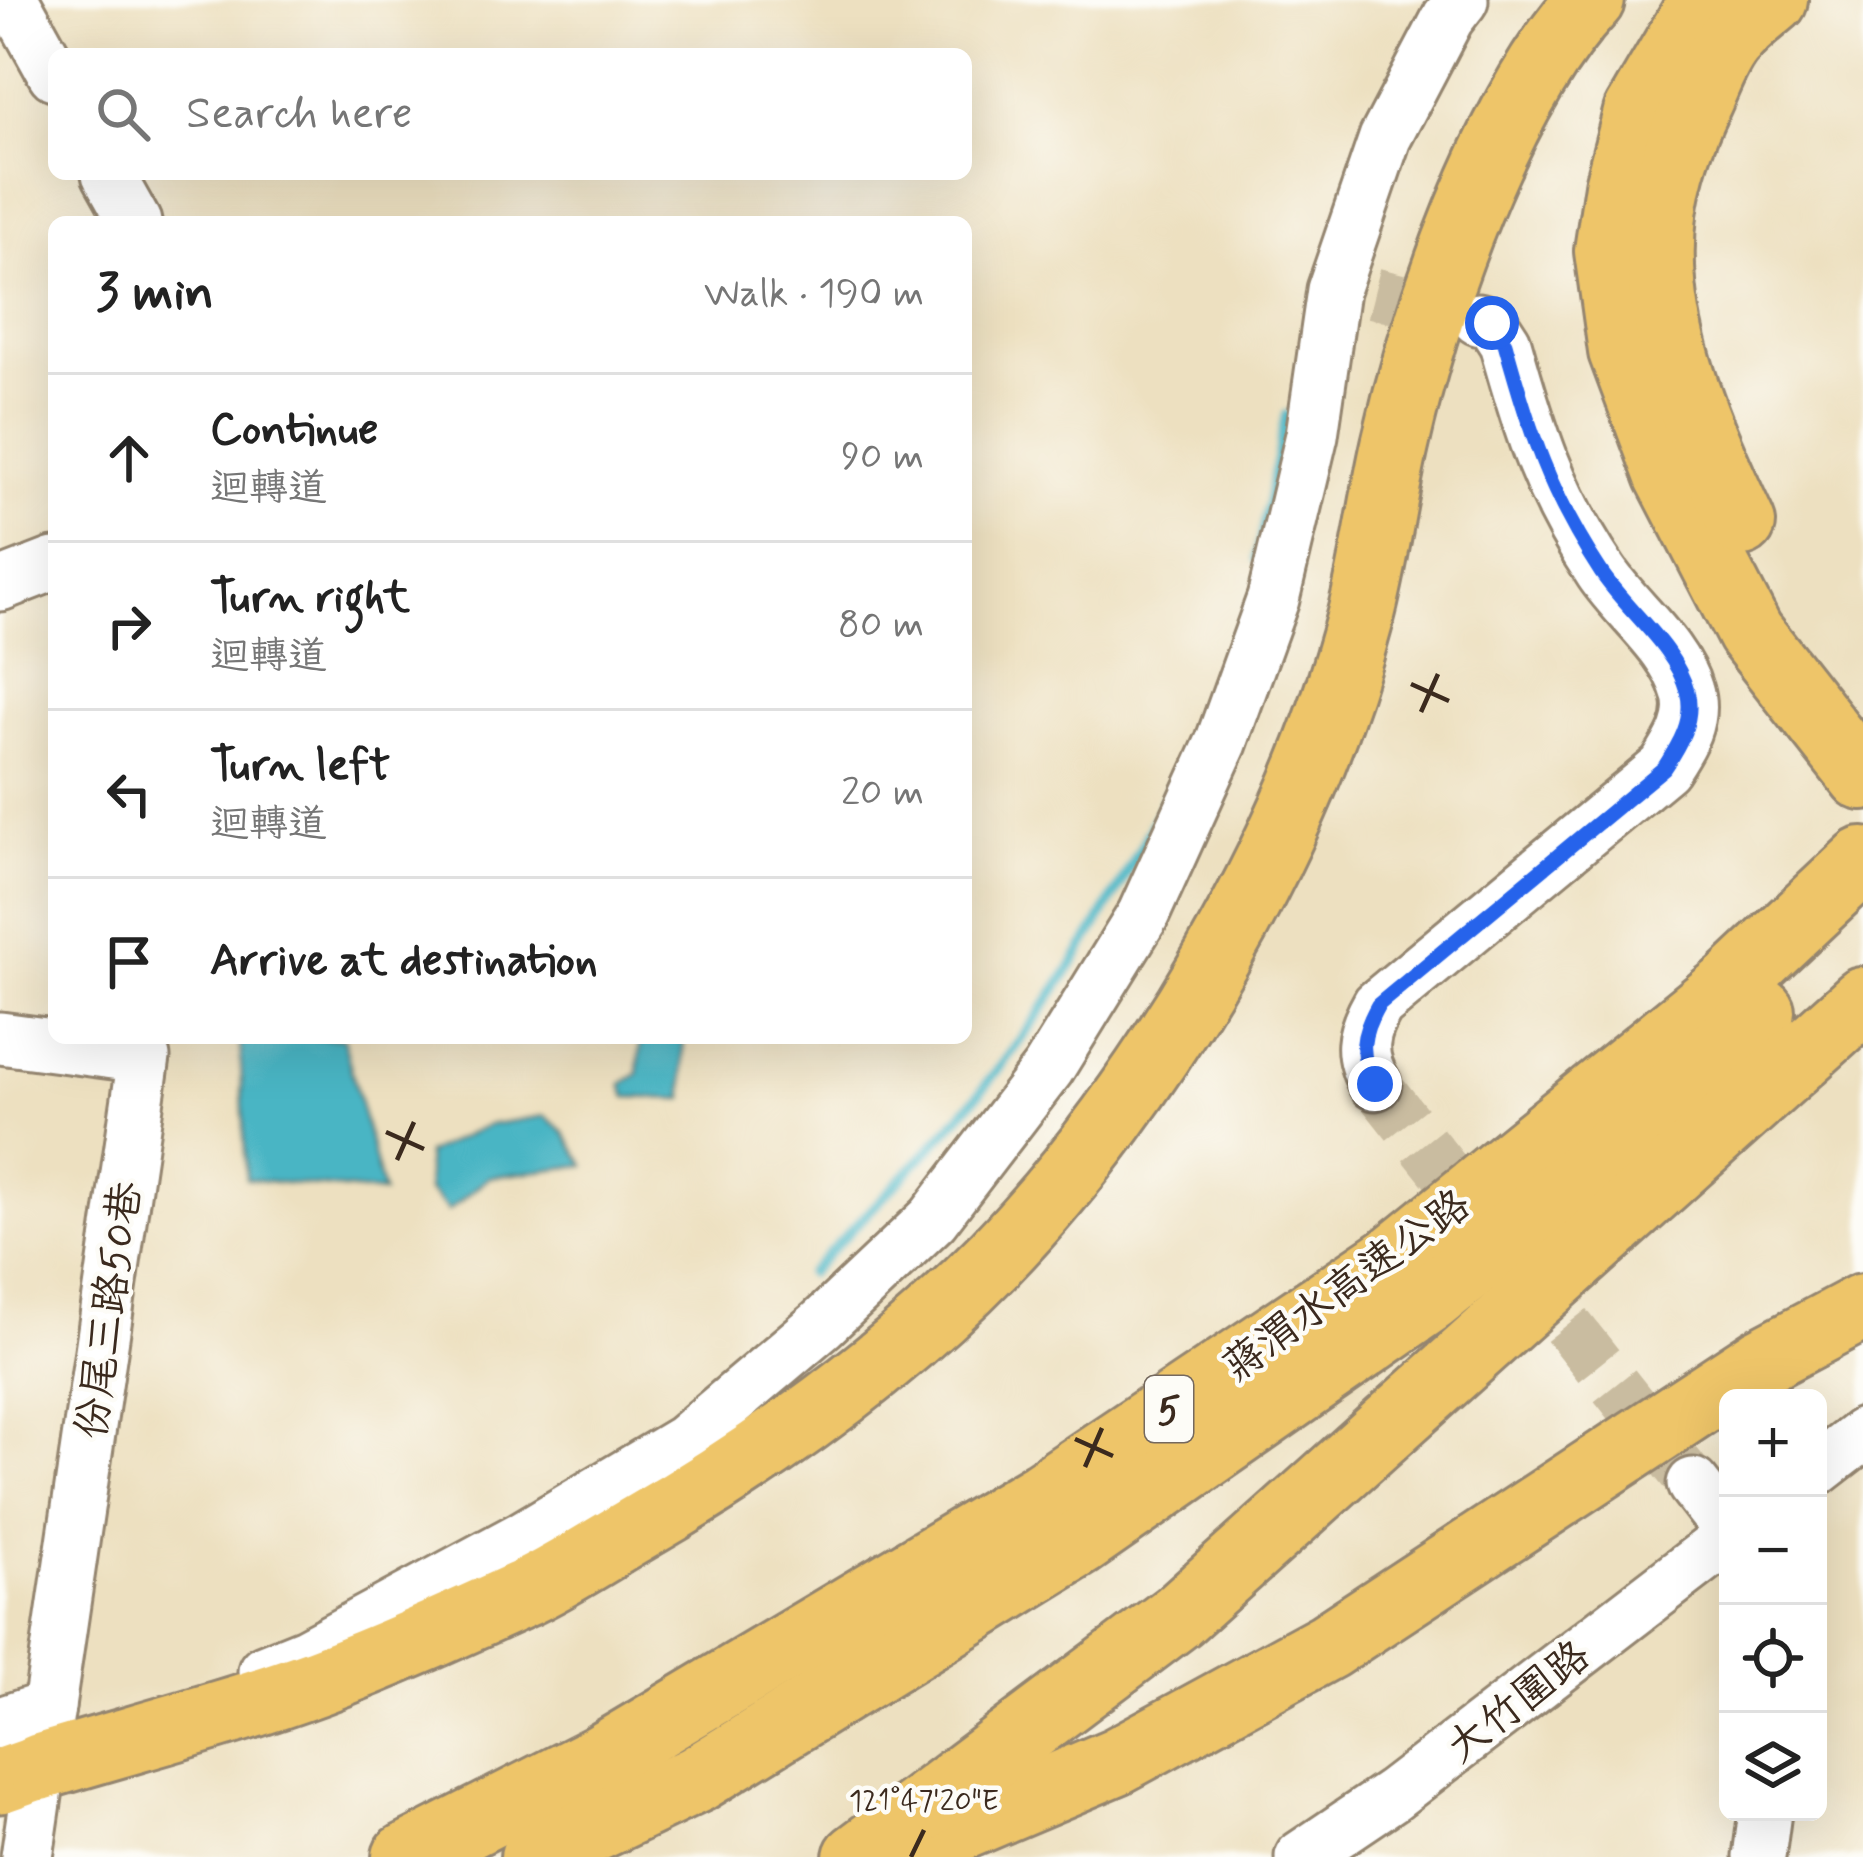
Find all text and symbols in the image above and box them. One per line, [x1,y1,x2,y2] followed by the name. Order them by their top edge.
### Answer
[48,48,972,180] search box
[90,81,156,147] icon: search
[186,85,413,144] text: Search here
[96,261,214,327] text: 3 min
[704,269,924,320] text: Walk · 190 m
[1465,296,1519,350] route start
[210,401,378,460] text: Continue
[96,425,162,491] icon: ahead
[841,432,924,483] text: 90 m
[210,464,327,515] text: 迴轉道
[210,569,410,628] text: Turn right
[96,593,162,659] icon: right
[838,600,924,651] text: 80 m
[210,632,327,683] text: 迴轉道
[210,737,390,796] text: Turn left
[96,761,162,827] icon: left
[841,768,924,819] text: 20 m
[210,800,327,851] text: 迴轉道
[96,929,162,995] icon: arrive
[210,932,598,991] text: Arrive at destination
[1348,1057,1402,1111] route end
[65,1178,156,1443] street label: 份尾三路50巷
[1212,1178,1482,1395] street label: 蔣渭水高速公路
[1145,1376,1193,1442] road number: 5
[1719,1389,1827,1821] map controls
[1719,1389,1827,1497] button: +
[1719,1497,1827,1605] button: −
[1719,1605,1827,1713] button: locate
[1436,1629,1602,1776] street label: 大竹圍路
[1719,1713,1827,1821] button: layers
[849,1782,999,1821] text: 121°47'20"E

